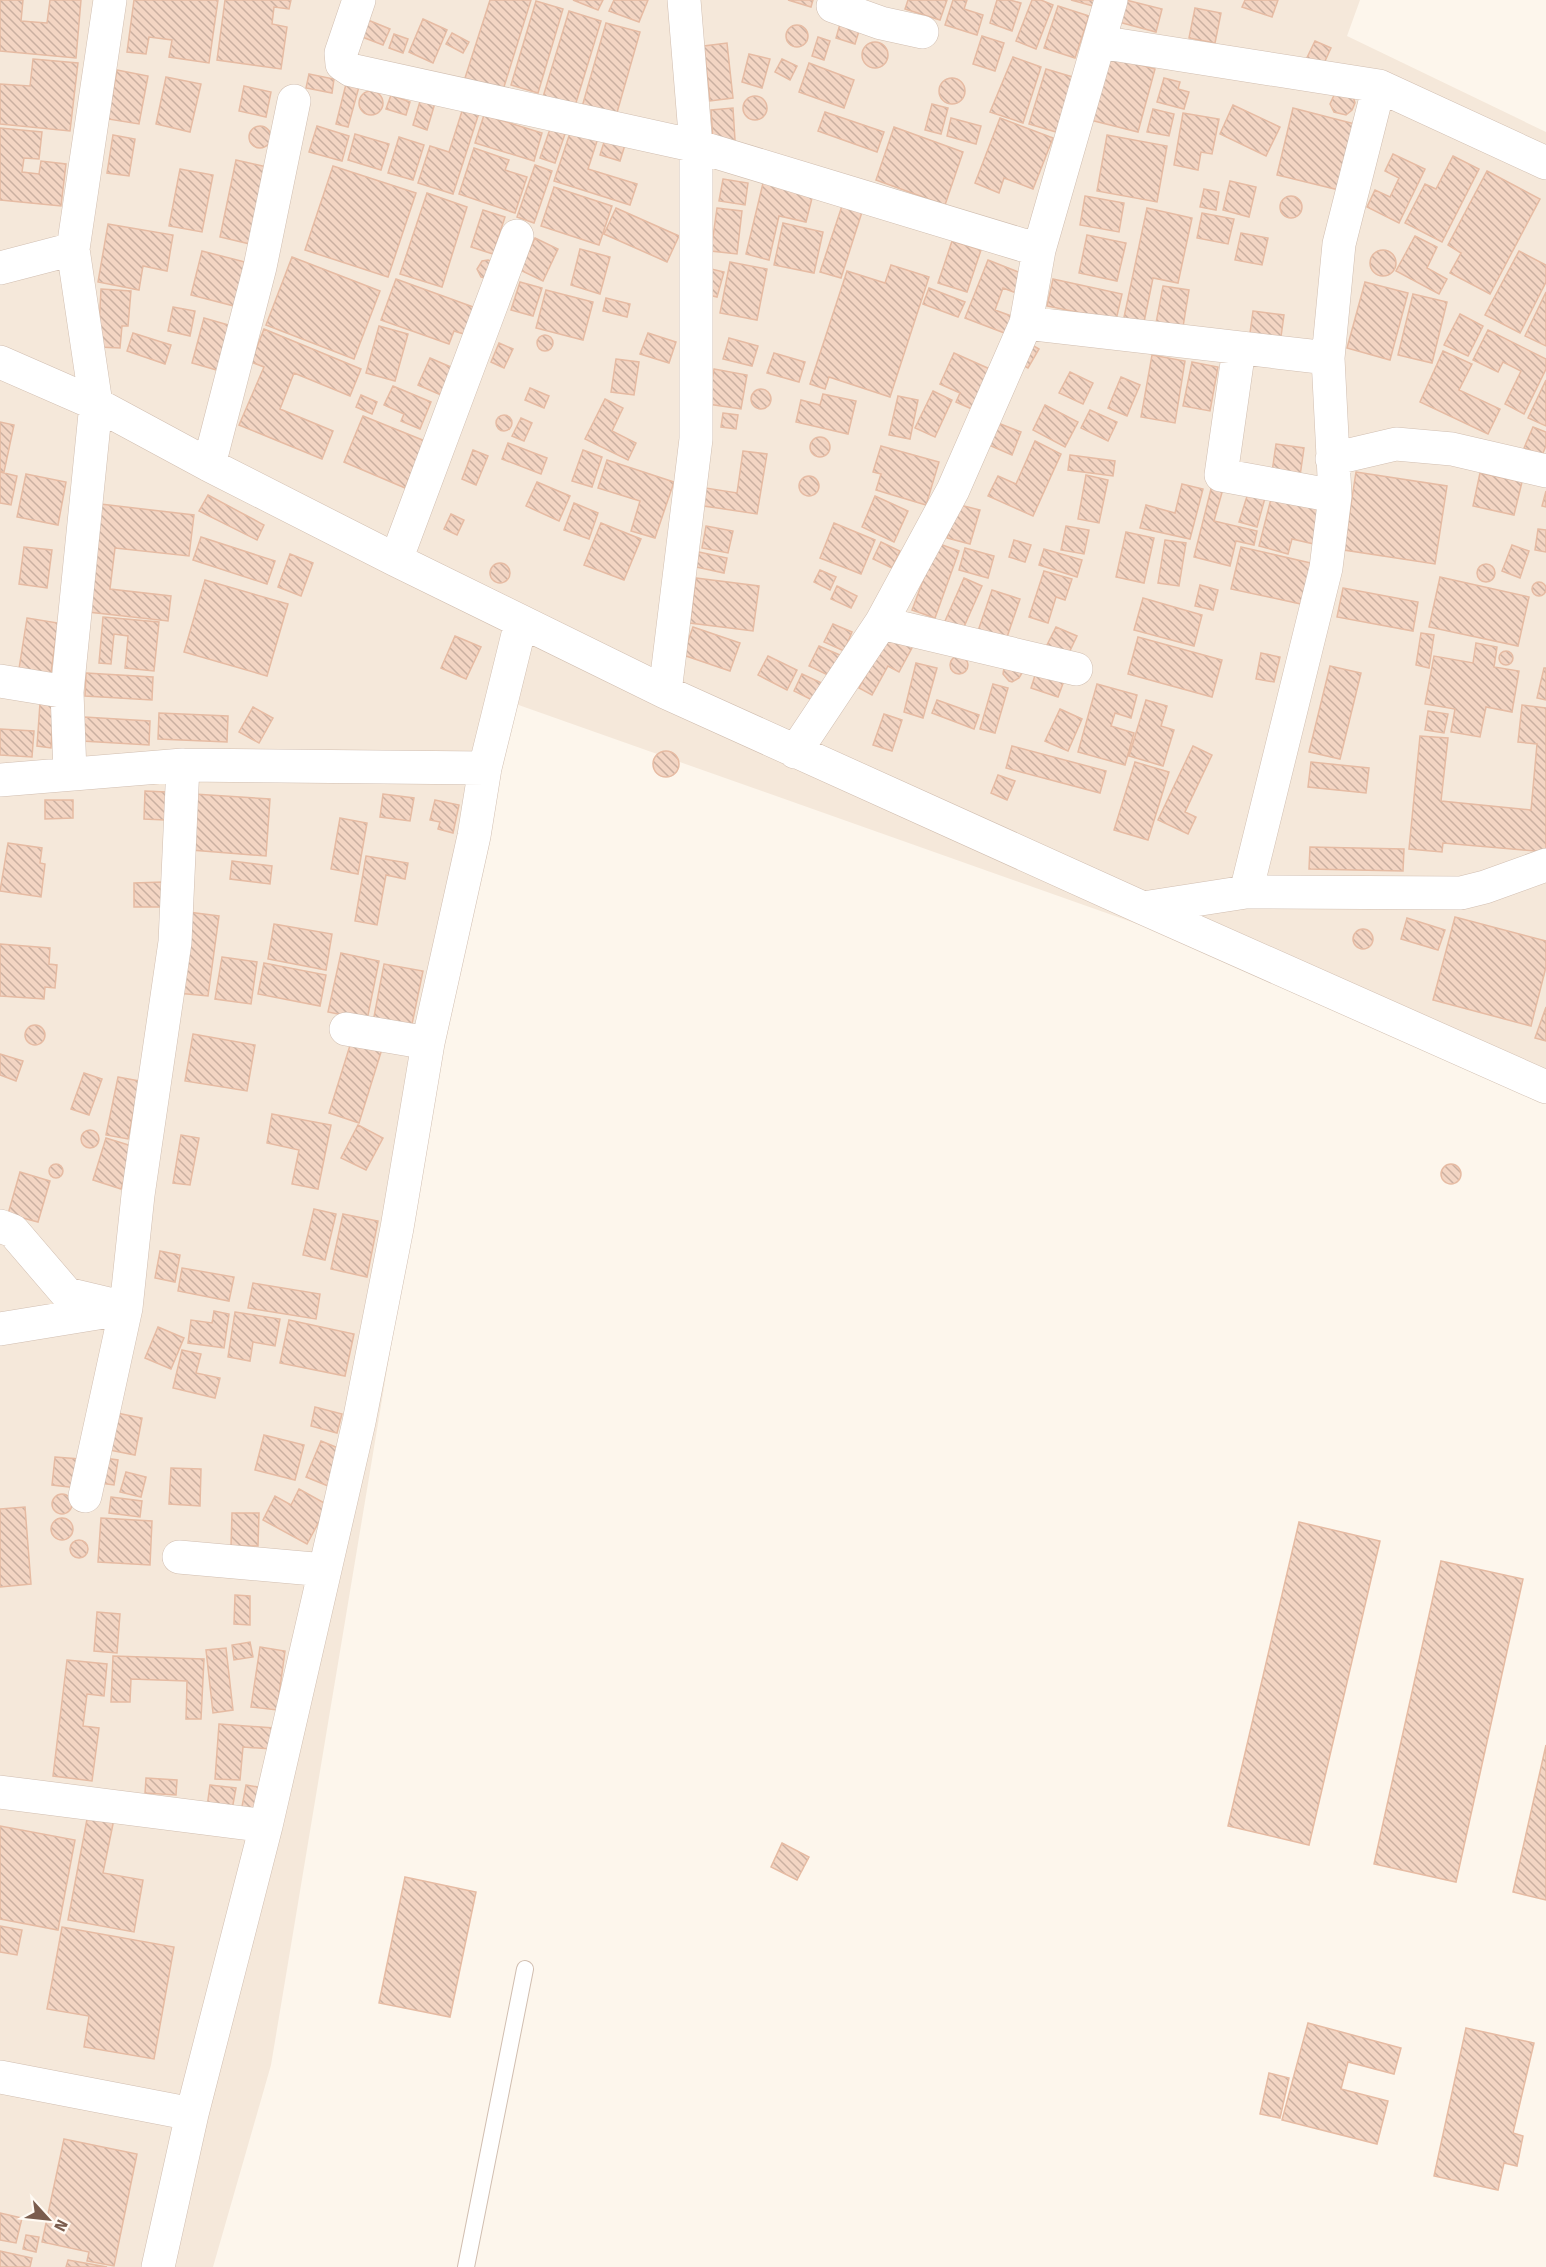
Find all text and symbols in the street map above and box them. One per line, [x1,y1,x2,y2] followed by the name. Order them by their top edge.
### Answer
[18,2189,78,2249] north arrow
[50,2217,72,2235] text: N

